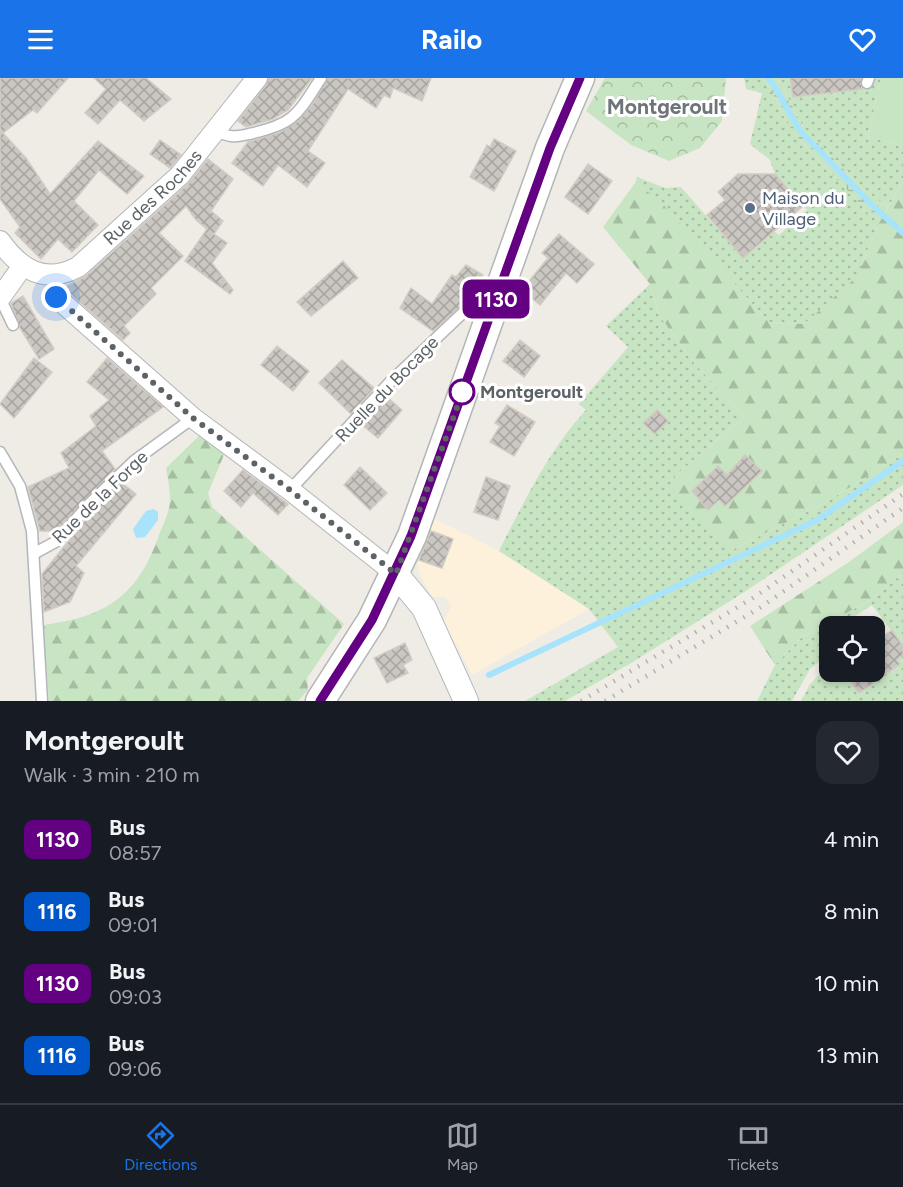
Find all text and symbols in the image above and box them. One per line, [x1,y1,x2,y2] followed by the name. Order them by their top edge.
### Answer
[24,23,57,56] icon: menu
[421,23,482,56] text: Railo
[846,23,879,56] icon: heart
[607,94,727,119] district label: Montgeroult
[99,145,207,250] street label: Rue des Roches
[762,187,845,230] place label: Maison du Village
[743,201,757,215] marker: Maison du Village
[454,280,538,318] line badge: 1130
[41,282,71,312] your location
[474,287,518,312] text: 1130
[331,331,443,447] street label: Ruelle du Bocage
[449,379,475,405] marker: Montgeroult
[480,381,583,403] place label: Montgeroult
[48,446,153,548] street label: Rue de la Forge
[819,616,885,682] map controls
[819,616,885,682] button: locate
[816,721,879,784] button: heart
[24,723,184,757] text: Montgeroult
[24,763,199,787] text: Walk · 3 min · 210 m
[109,814,145,841] text: Bus
[824,826,879,853] text: 4 min
[36,827,79,852] text: 1130
[109,841,161,865] text: 08:57
[108,886,144,913] text: Bus
[824,898,879,925] text: 8 min
[38,899,76,924] text: 1116
[108,913,158,937] text: 09:01
[109,958,145,985] text: Bus
[814,970,879,997] text: 10 min
[36,971,79,996] text: 1130
[109,985,162,1009] text: 09:03
[108,1030,144,1057] text: Bus
[816,1042,879,1069] text: 13 min
[38,1043,76,1068] text: 1116
[108,1057,161,1081] text: 09:06
[124,1119,197,1174] tab: Directions
[446,1119,479,1174] tab: Map
[728,1119,779,1174] tab: Tickets

